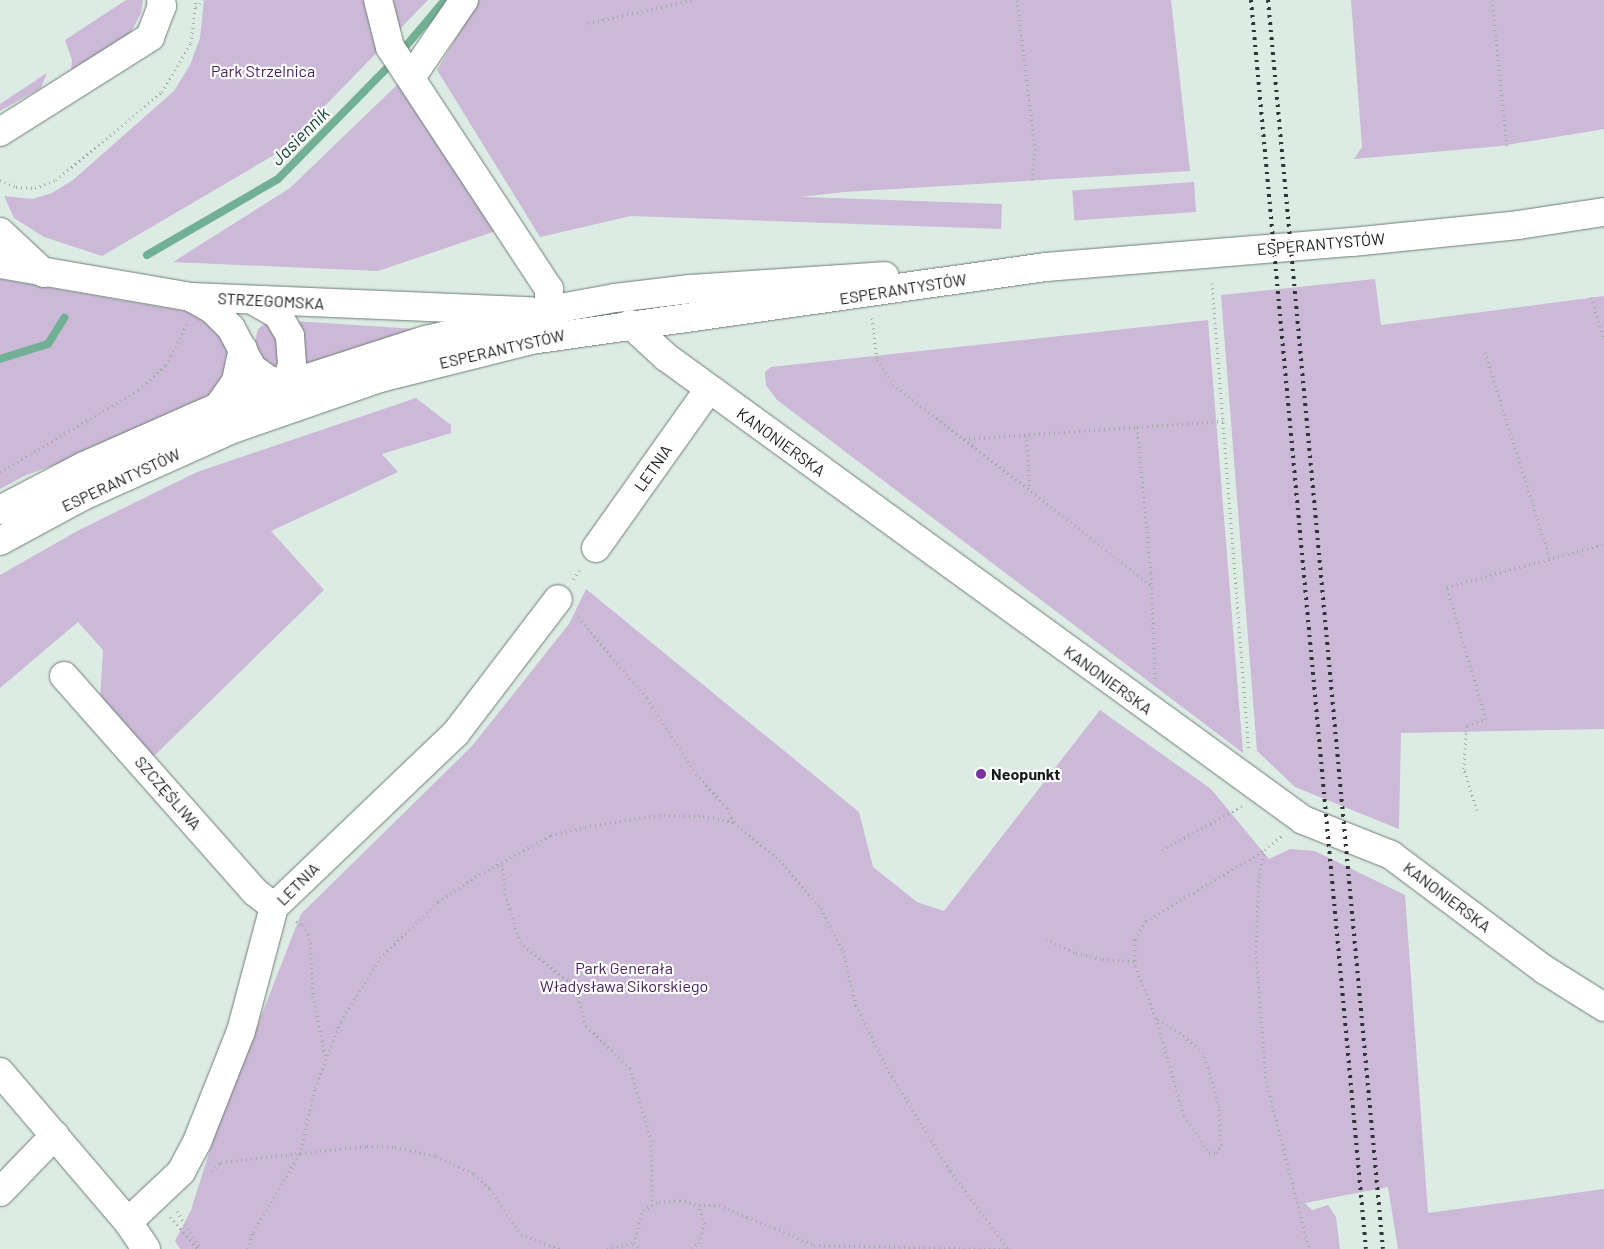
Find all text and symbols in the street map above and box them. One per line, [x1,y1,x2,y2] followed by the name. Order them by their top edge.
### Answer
[211,61,315,81] park label: Park Strzelnica
[266,102,334,170] water label: Jasiennik
[1256,229,1386,259] street label: ESPERANTYSTÓW
[838,269,968,309] street label: ESPERANTYSTÓW
[217,289,325,313] street label: STRZEGOMSKA
[437,325,567,373] street label: ESPERANTYSTÓW
[733,404,829,480] street label: KANONIERSKA
[630,441,676,495] street label: LETNIA
[59,444,183,516] street label: ESPERANTYSTÓW
[1060,642,1156,718] street label: KANONIERSKA
[131,752,205,834] street label: SZCZĘŚLIWA
[991,764,1060,784] place label: Neopunkt
[975,768,987,780] marker: Neopunkt
[1400,858,1494,936] street label: KANONIERSKA
[273,859,323,909] street label: LETNIA
[540,958,708,996] park label: Park Generała Władysława Sikorskiego

